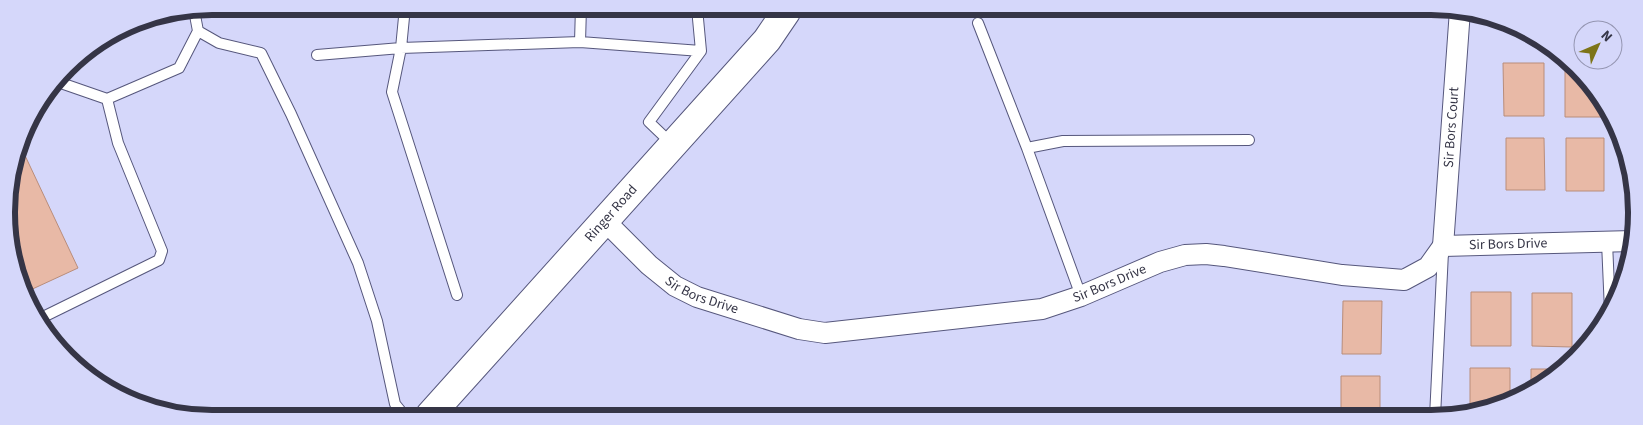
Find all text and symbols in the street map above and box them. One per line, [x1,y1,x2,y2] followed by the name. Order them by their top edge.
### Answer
[1573,20,1623,70] north arrow
[1596,26,1617,47] text: N
[1439,86,1464,168] street label: Sir Bors Court
[580,180,642,246] street label: Ringer Road
[1469,233,1548,255] street label: Sir Bors Drive
[1070,259,1150,308] street label: Sir Bors Drive
[660,271,741,319] street label: Sir Bors Drive

